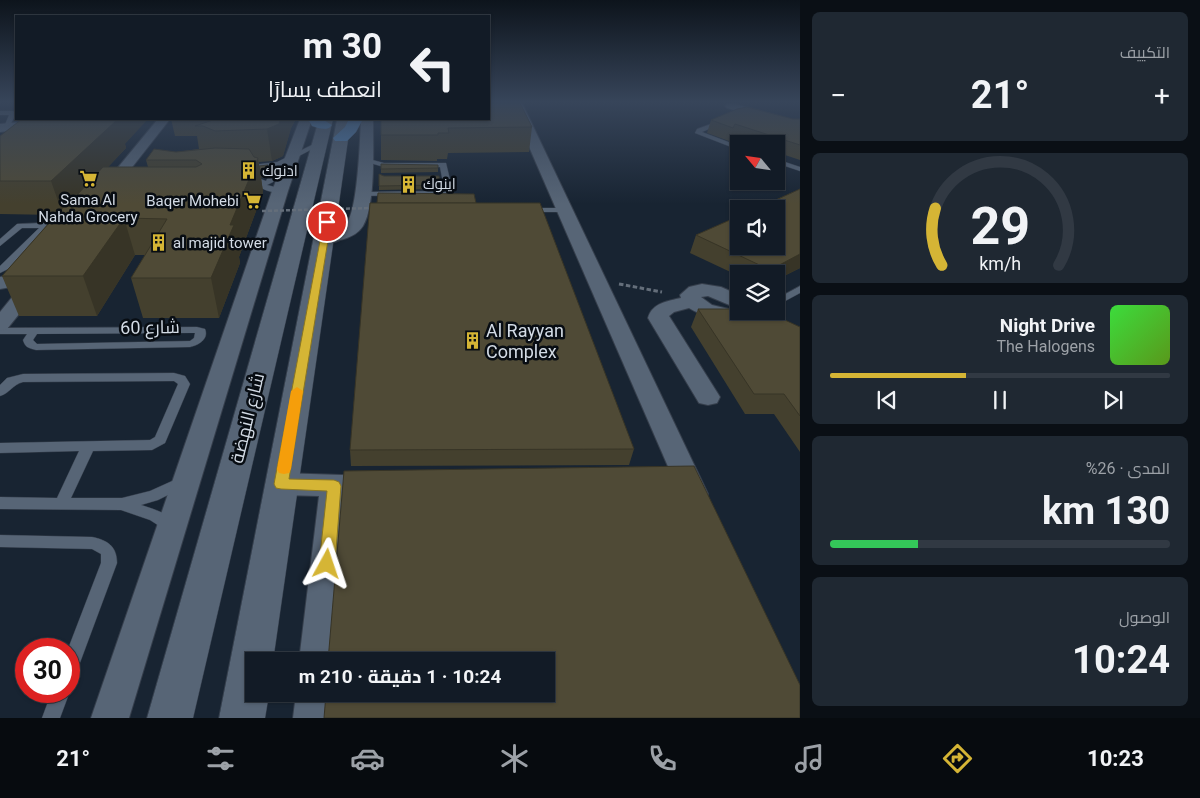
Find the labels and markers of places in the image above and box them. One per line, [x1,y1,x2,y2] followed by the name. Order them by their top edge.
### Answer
[238,161,258,181] building icon: ادنوك
[262,162,298,180] place label: ادنوك
[78,169,98,189] supermarket icon: Sama Al Nahda Grocery
[399,174,419,194] building icon: اينوك
[423,175,456,193] place label: اينوك
[38,191,138,226] place label: Sama Al Nahda Grocery
[243,191,263,211] supermarket icon: Baqer Mohebi
[146,192,239,210] place label: Baqer Mohebi
[306,201,348,243] pin
[149,233,169,253] building icon: al majid tower
[173,234,267,252] place label: al majid tower
[486,320,564,362] place label: Al Rayyan Complex
[462,330,482,350] building icon: Al Rayyan Complex

